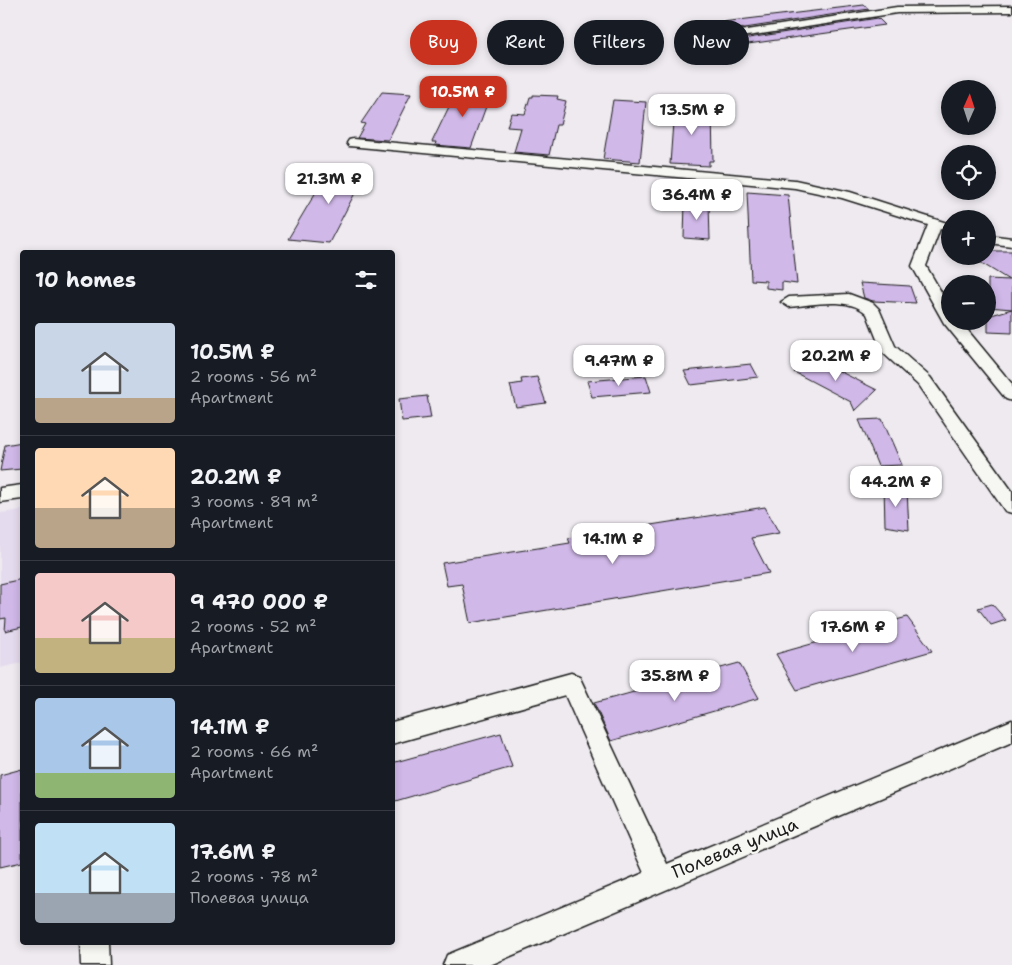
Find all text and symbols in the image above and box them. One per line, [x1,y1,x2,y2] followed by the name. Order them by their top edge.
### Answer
[410,20,477,65] chip: Buy
[487,20,564,65] chip: Rent
[574,20,664,65] chip: Filters
[674,20,749,65] chip: New
[417,76,509,118] pin: 10.5M ₽
[941,80,996,135] north arrow
[941,80,996,330] map controls
[431,81,495,102] text: 10.5M ₽
[646,94,738,136] pin: 13.5M ₽
[659,99,725,120] text: 13.5M ₽
[941,145,996,200] button: locate
[283,162,375,205] pin: 21.3M ₽
[296,168,362,189] text: 21.3M ₽
[651,178,743,221] pin: 36.4M ₽
[662,184,732,205] text: 36.4M ₽
[941,210,996,265] button: +
[35,266,136,294] text: 10 homes
[352,266,380,294] icon: filters
[941,275,996,330] button: −
[190,338,275,366] text: 10.5M ₽
[790,340,882,382] pin: 20.2M ₽
[75,343,135,403] icon: home
[573,344,665,387] pin: 9.47M ₽
[801,345,871,366] text: 20.2M ₽
[584,350,654,371] text: 9.47M ₽
[190,366,317,387] text: 2 rooms · 56 m²
[190,387,273,408] text: Apartment
[190,463,282,491] text: 20.2M ₽
[850,466,942,508] pin: 44.2M ₽
[75,468,135,528] icon: home
[861,471,931,492] text: 44.2M ₽
[190,491,318,512] text: 3 rooms · 89 m²
[190,512,273,533] text: Apartment
[567,522,659,565] pin: 14.1M ₽
[583,528,643,549] text: 14.1M ₽
[190,588,328,616] text: 9 470 000 ₽
[75,593,135,653] icon: home
[807,610,899,653] pin: 17.6M ₽
[190,616,317,637] text: 2 rooms · 52 m²
[820,616,886,637] text: 17.6M ₽
[190,637,273,658] text: Apartment
[629,660,721,702] pin: 35.8M ₽
[640,665,710,686] text: 35.8M ₽
[190,713,270,741] text: 14.1M ₽
[75,718,135,778] icon: home
[190,741,318,762] text: 2 rooms · 66 m²
[190,762,273,783] text: Apartment
[669,812,801,884] street label: Полевая улица
[190,838,276,866] text: 17.6M ₽
[75,843,135,903] icon: home
[190,866,318,887] text: 2 rooms · 78 m²
[190,887,309,908] text: Полевая улица

